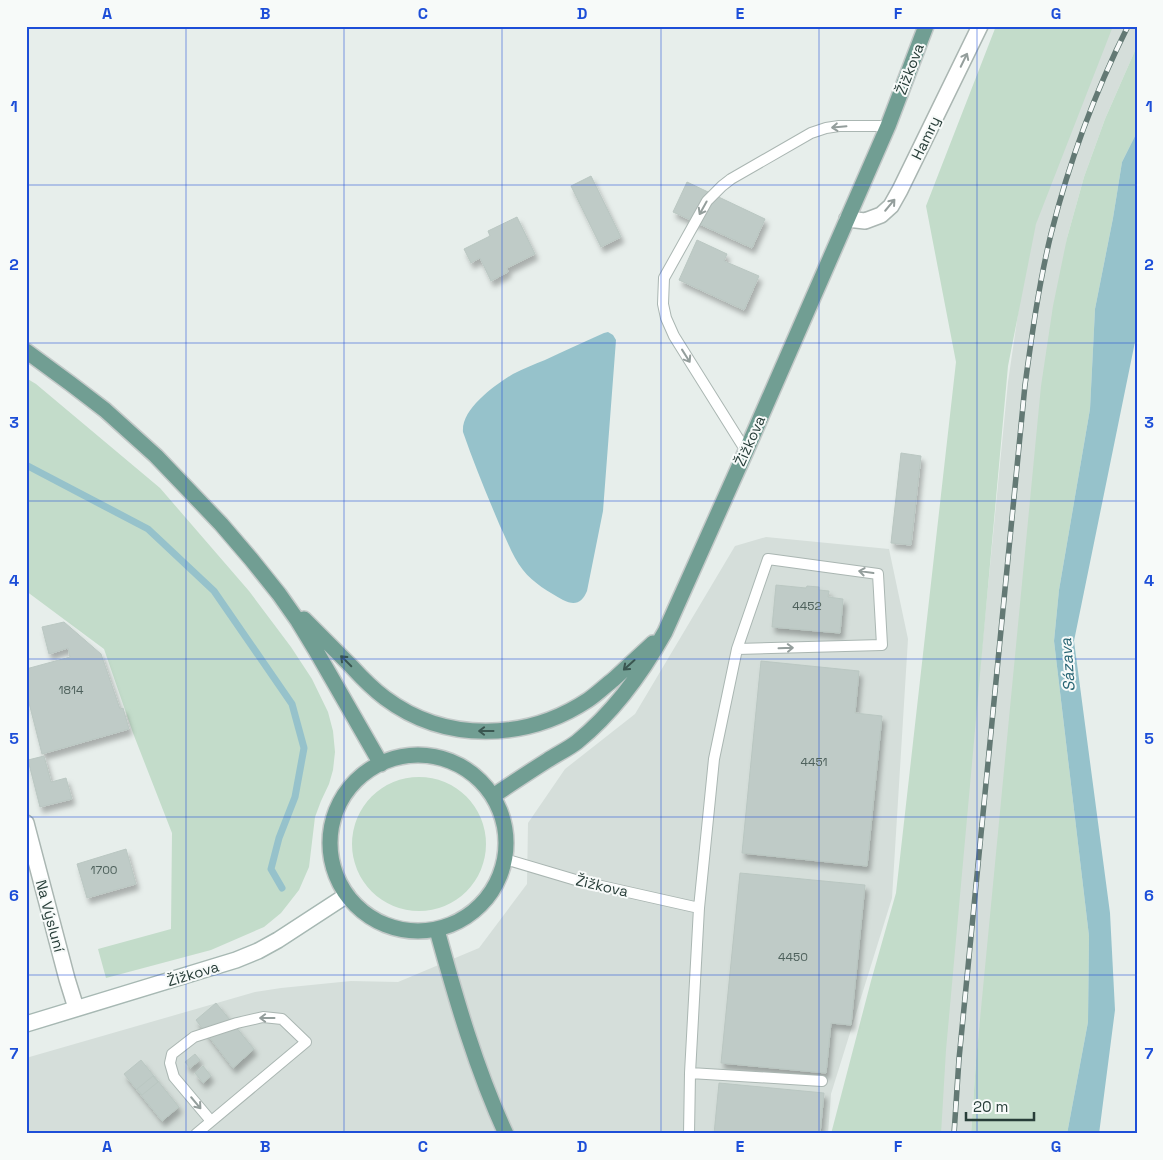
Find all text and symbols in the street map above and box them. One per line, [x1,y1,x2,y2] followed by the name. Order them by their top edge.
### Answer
[102,3,112,24] text: A
[260,3,270,24] text: B
[418,3,428,24] text: C
[577,3,587,24] text: D
[736,3,745,24] text: E
[894,3,903,24] text: F
[1051,3,1061,24] text: G
[891,40,928,97] street label: Žižkova
[960,53,969,68] one-way arrow
[10,96,18,117] text: 1
[1145,96,1153,117] text: 1
[907,113,944,163] street label: Hamry
[832,122,848,131] one-way arrow
[885,198,896,211] one-way arrow
[698,201,708,216] one-way arrow
[9,254,19,275] text: 2
[1144,254,1154,275] text: 2
[681,348,691,362] one-way arrow
[9,412,19,433] text: 3
[730,412,769,469] street label: Žižkova
[1144,412,1154,433] text: 3
[858,567,874,577] one-way arrow
[9,570,19,591] text: 4
[1144,570,1154,591] text: 4
[792,598,822,614] house number: 4452
[1055,637,1080,692] water label: Sázava
[778,643,794,653] one-way arrow
[340,655,352,668] one-way arrow
[623,659,636,670] one-way arrow
[58,682,84,698] house number: 1814
[478,726,494,736] one-way arrow
[9,728,19,749] text: 5
[1144,728,1154,749] text: 5
[800,754,828,770] house number: 4451
[90,862,118,878] house number: 1700
[574,870,631,901] street label: Žižkova
[32,878,69,954] street label: Na Výsluní
[9,885,19,906] text: 6
[1144,885,1154,906] text: 6
[778,949,808,965] house number: 4450
[165,957,221,990] street label: Žižkova
[259,1013,276,1023] one-way arrow
[10,1043,19,1064] text: 7
[1145,1043,1154,1064] text: 7
[966,1090,1033,1122] scale bar
[191,1097,202,1110] one-way arrow
[973,1097,1008,1116] text: 20 m
[102,1136,112,1157] text: A
[260,1136,270,1157] text: B
[418,1136,428,1157] text: C
[577,1136,587,1157] text: D
[736,1136,745,1157] text: E
[894,1136,903,1157] text: F
[1051,1136,1061,1157] text: G

